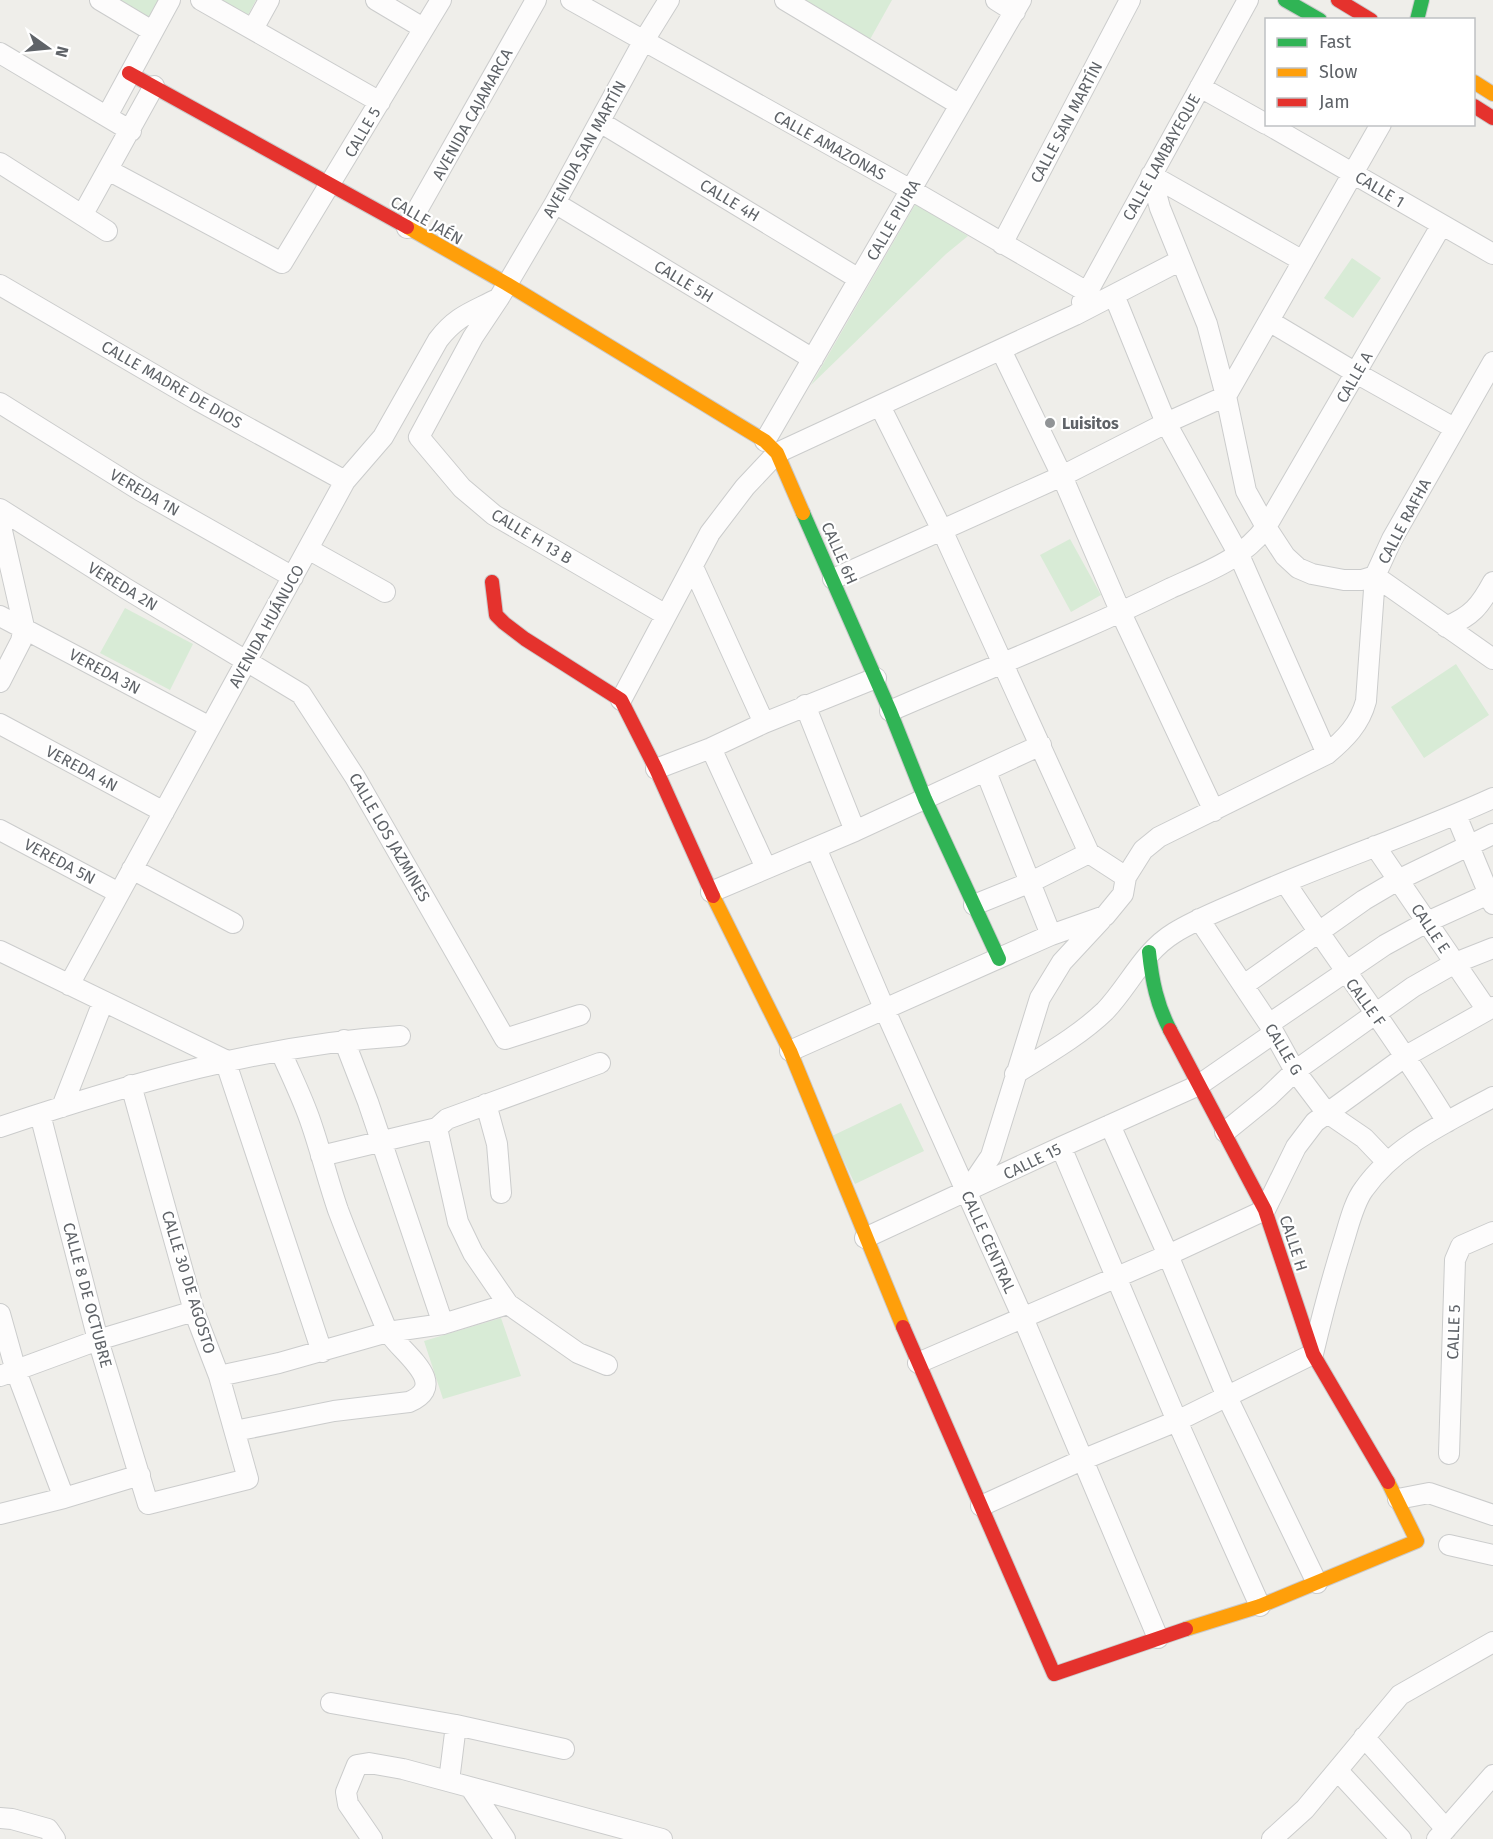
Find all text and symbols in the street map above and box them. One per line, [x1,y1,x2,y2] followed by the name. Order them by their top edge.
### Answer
[18,18,78,78] north arrow
[1265,18,1475,126] legend
[1319,31,1352,53] text: Fast
[51,44,73,59] text: N
[428,45,517,183] street label: AVENIDA CAJAMARCA
[1026,58,1106,186] street label: CALLE SAN MARTÍN
[1319,61,1358,83] text: Slow
[538,77,630,221] street label: AVENIDA SAN MARTÍN
[1119,91,1204,224] street label: CALLE LAMBAYEQUE
[1319,91,1350,113] text: Jam
[340,104,384,161] street label: CALLE 5
[770,107,889,184] street label: CALLE AMAZONAS
[1352,167,1408,211] street label: CALLE 1
[696,175,763,226] street label: CALLE 4H
[863,176,925,264] street label: CALLE PIURA
[387,191,467,249] street label: CALLE JAÉN
[651,256,717,307] street label: CALLE 5H
[98,336,246,433] street label: CALLE MADRE DE DIOS
[1332,348,1377,406] street label: CALLE A
[1062,414,1119,433] place label: Luisitos
[1043,416,1057,430] marker: Luisitos
[107,465,183,520] street label: VEREDA 1N
[1374,475,1435,567] street label: CALLE RAFHA
[488,505,576,568] street label: CALLE H 13 B
[817,519,862,587] street label: CALLE 6H
[84,558,161,615] street label: VEREDA 2N
[224,561,308,691] street label: AVENIDA HUÁNUCO
[66,645,144,698] street label: VEREDA 3N
[43,742,121,795] street label: VEREDA 4N
[345,769,434,905] street label: CALLE LOS JAZMINES
[21,835,99,888] street label: VEREDA 5N
[1407,900,1454,957] street label: CALLE E
[1342,975,1389,1030] street label: CALLE F
[1261,1020,1306,1079] street label: CALLE G
[1000,1139,1064,1184] street label: CALLE 15
[957,1188,1020,1297] street label: CALLE CENTRAL
[158,1208,219,1356] street label: CALLE 30 DE AGOSTO
[1276,1213,1311,1274] street label: CALLE H
[59,1220,116,1370] street label: CALLE 8 DE OCTUBRE
[1443,1304,1464,1360] street label: CALLE 5

